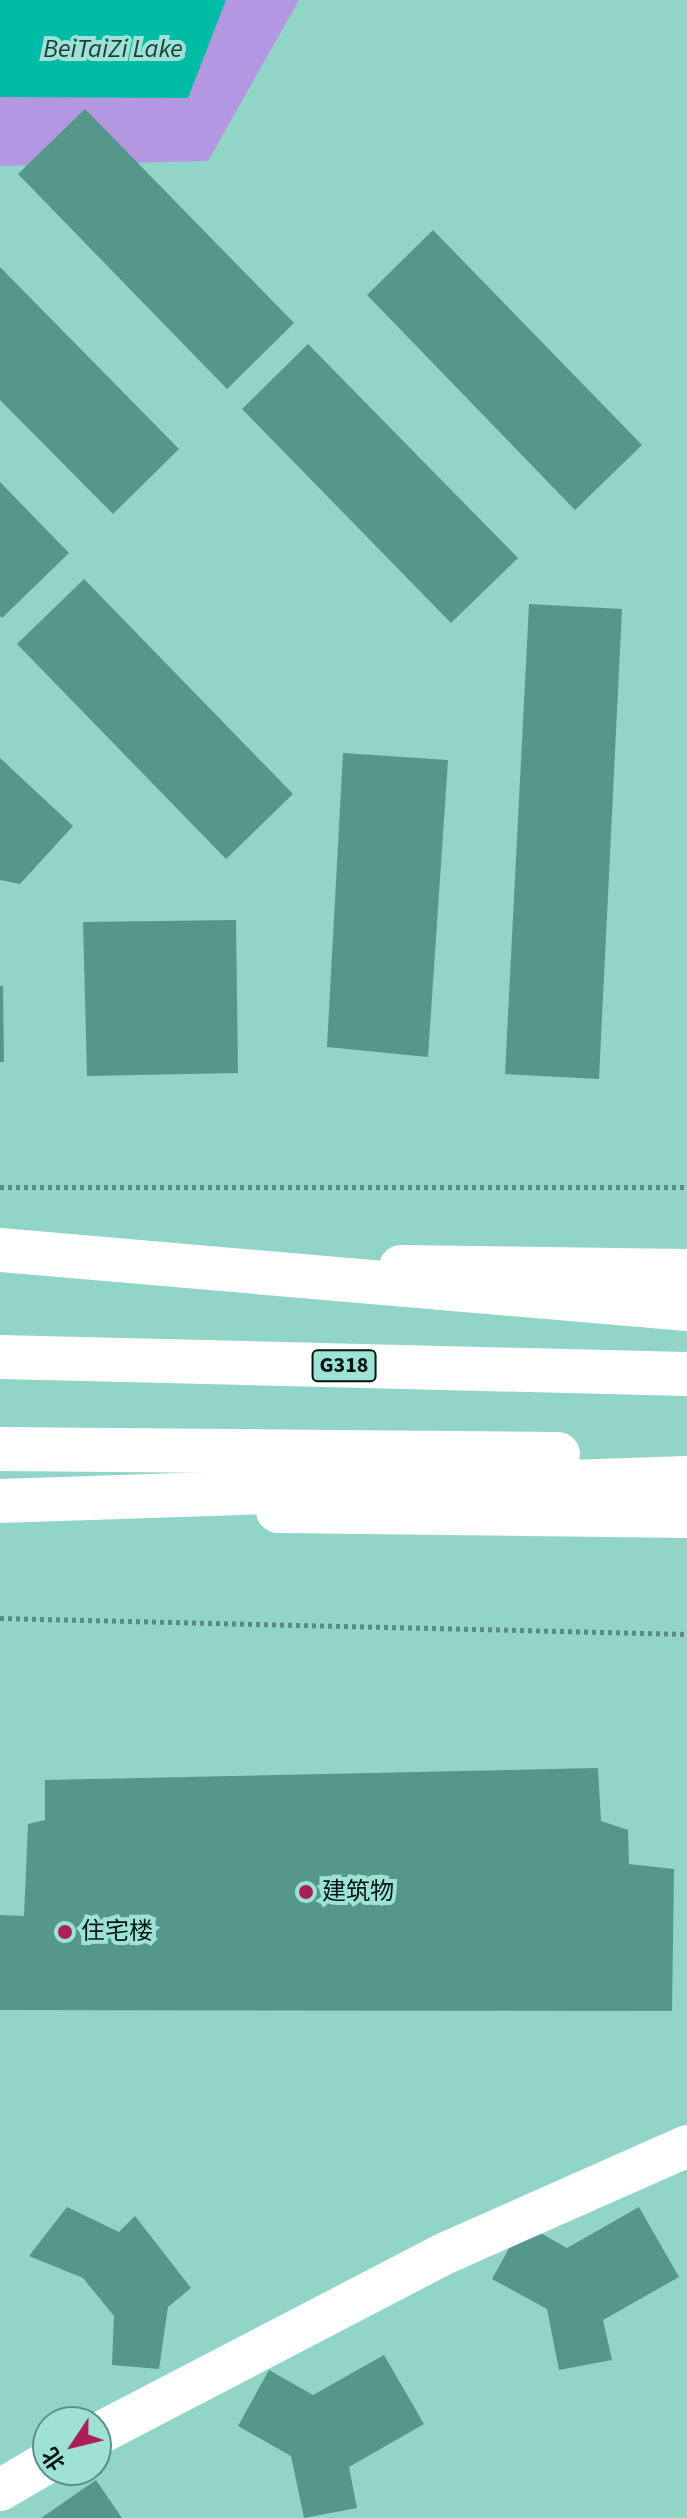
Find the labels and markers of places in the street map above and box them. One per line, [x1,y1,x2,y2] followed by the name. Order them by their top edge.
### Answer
[322,1878,394,1906] place label: 建筑物
[297,1883,315,1901] marker: 建筑物
[81,1918,153,1946] place label: 住宅楼
[56,1923,74,1941] marker: 住宅楼

